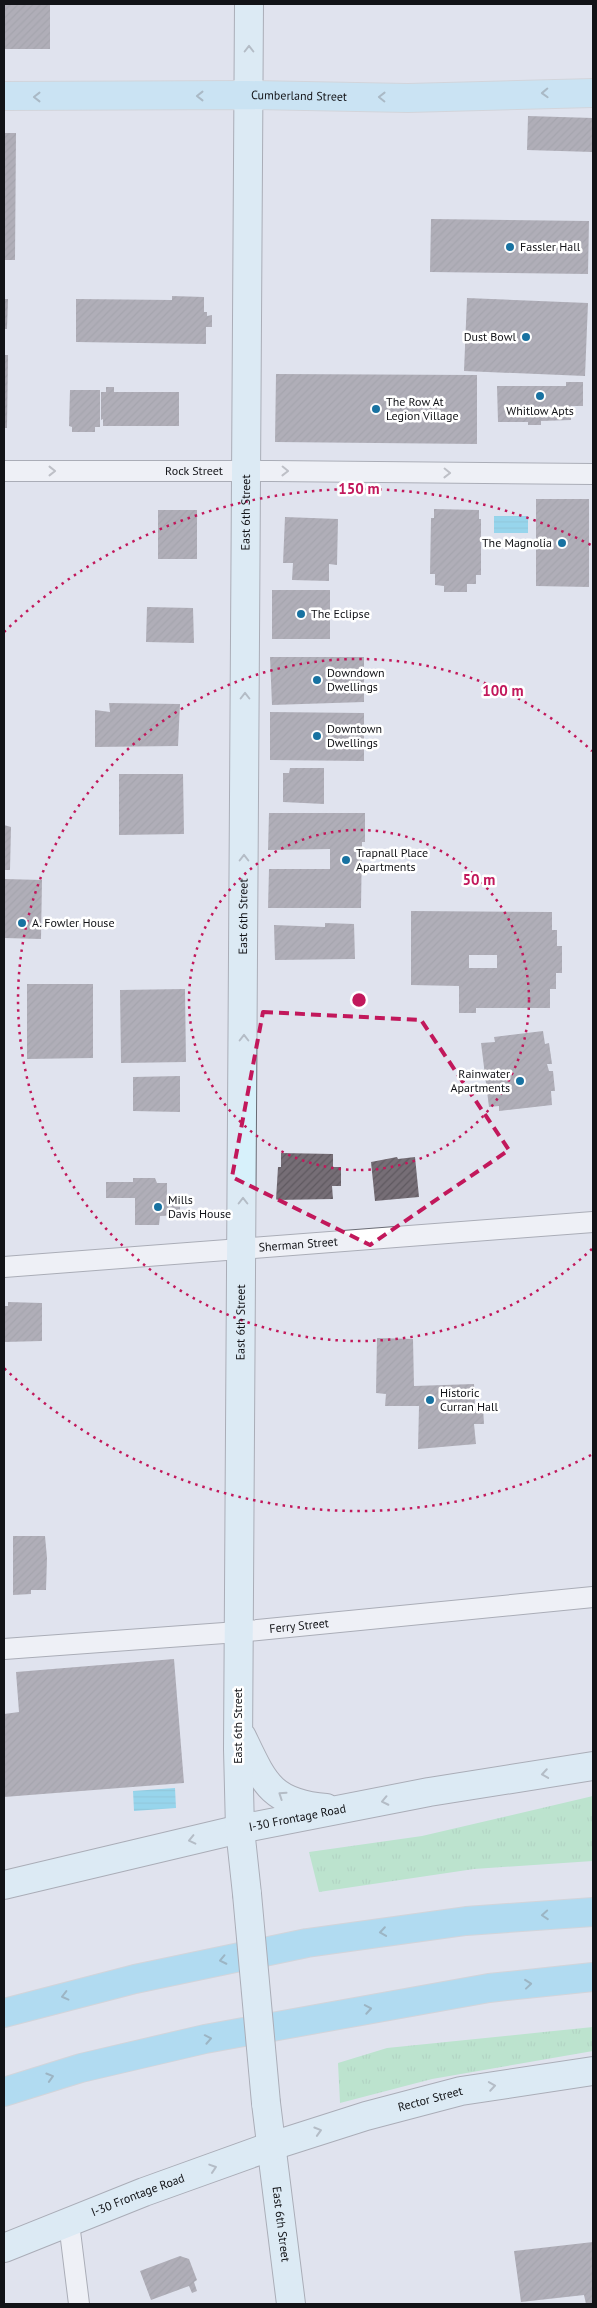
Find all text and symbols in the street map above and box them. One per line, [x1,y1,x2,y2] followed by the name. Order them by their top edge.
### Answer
[244,45,254,53] one-way arrow
[251,87,347,104] street label: Cumberland Street
[540,88,548,98] one-way arrow
[196,90,204,101] one-way arrow
[33,92,41,102] one-way arrow
[378,92,386,103] one-way arrow
[520,239,581,254] place label: Fassler Hall
[504,241,516,253] marker: Fassler Hall
[464,329,516,344] place label: Dust Bowl
[520,331,532,343] marker: Dust Bowl
[534,390,546,402] marker: Whitlow Apts
[386,394,459,423] place label: The Row At Legion Village
[370,403,382,415] marker: The Row At Legion Village
[506,403,574,418] place label: Whitlow Apts
[165,463,223,478] street label: Rock Street
[49,466,57,476] one-way arrow
[282,466,289,476] one-way arrow
[444,468,452,478] one-way arrow
[238,474,253,550] street label: East 6th Street
[338,479,380,498] text: 150 m
[482,535,552,550] place label: The Magnolia
[556,537,568,549] marker: The Magnolia
[311,606,370,621] place label: The Eclipse
[295,608,307,620] marker: The Eclipse
[327,665,385,694] place label: Downdown Dwellings
[311,674,323,686] marker: Downdown Dwellings
[482,681,524,700] text: 100 m
[240,691,250,699] one-way arrow
[327,721,382,750] place label: Downtown Dwellings
[311,730,323,742] marker: Downtown Dwellings
[356,845,428,874] place label: Trapnall Place Apartments
[239,854,250,862] one-way arrow
[340,854,352,866] marker: Trapnall Place Apartments
[463,870,495,889] text: 50 m
[235,878,250,954] street label: East 6th Street
[32,915,115,930] place label: A. Fowler House
[16,917,28,929] marker: A. Fowler House
[350,991,368,1009] centre of rings
[238,1034,249,1042] one-way arrow
[451,1066,510,1095] place label: Rainwater Apartments
[514,1075,526,1087] marker: Rainwater Apartments
[168,1192,231,1221] place label: Mills Davis House
[238,1196,248,1204] one-way arrow
[152,1201,164,1213] marker: Mills Davis House
[258,1234,338,1255] street label: Sherman Street
[232,1284,248,1360] street label: East 6th Street
[440,1385,499,1414] place label: Historic Curran Hall
[424,1394,436,1406] marker: Historic Curran Hall
[269,1615,329,1636] street label: Ferry Street
[230,1688,245,1764] street label: East 6th Street
[541,1768,550,1778] one-way arrow
[278,1792,287,1802] one-way arrow
[381,1795,390,1806] one-way arrow
[247,1800,347,1834] street label: I-30 Frontage Road
[188,1834,197,1845] one-way arrow
[540,1909,548,1920] one-way arrow
[379,1926,387,1937] one-way arrow
[219,1955,228,1965] one-way arrow
[525,1978,533,1989] one-way arrow
[60,1990,69,2001] one-way arrow
[364,2005,372,2015] one-way arrow
[204,2034,212,2044] one-way arrow
[46,2073,54,2083] one-way arrow
[488,2081,496,2091] one-way arrow
[396,2083,464,2114] street label: Rector Street
[314,2127,322,2137] one-way arrow
[208,2164,216,2174] one-way arrow
[89,2170,186,2219] street label: I-30 Frontage Road
[269,2185,294,2263] street label: East 6th Street

